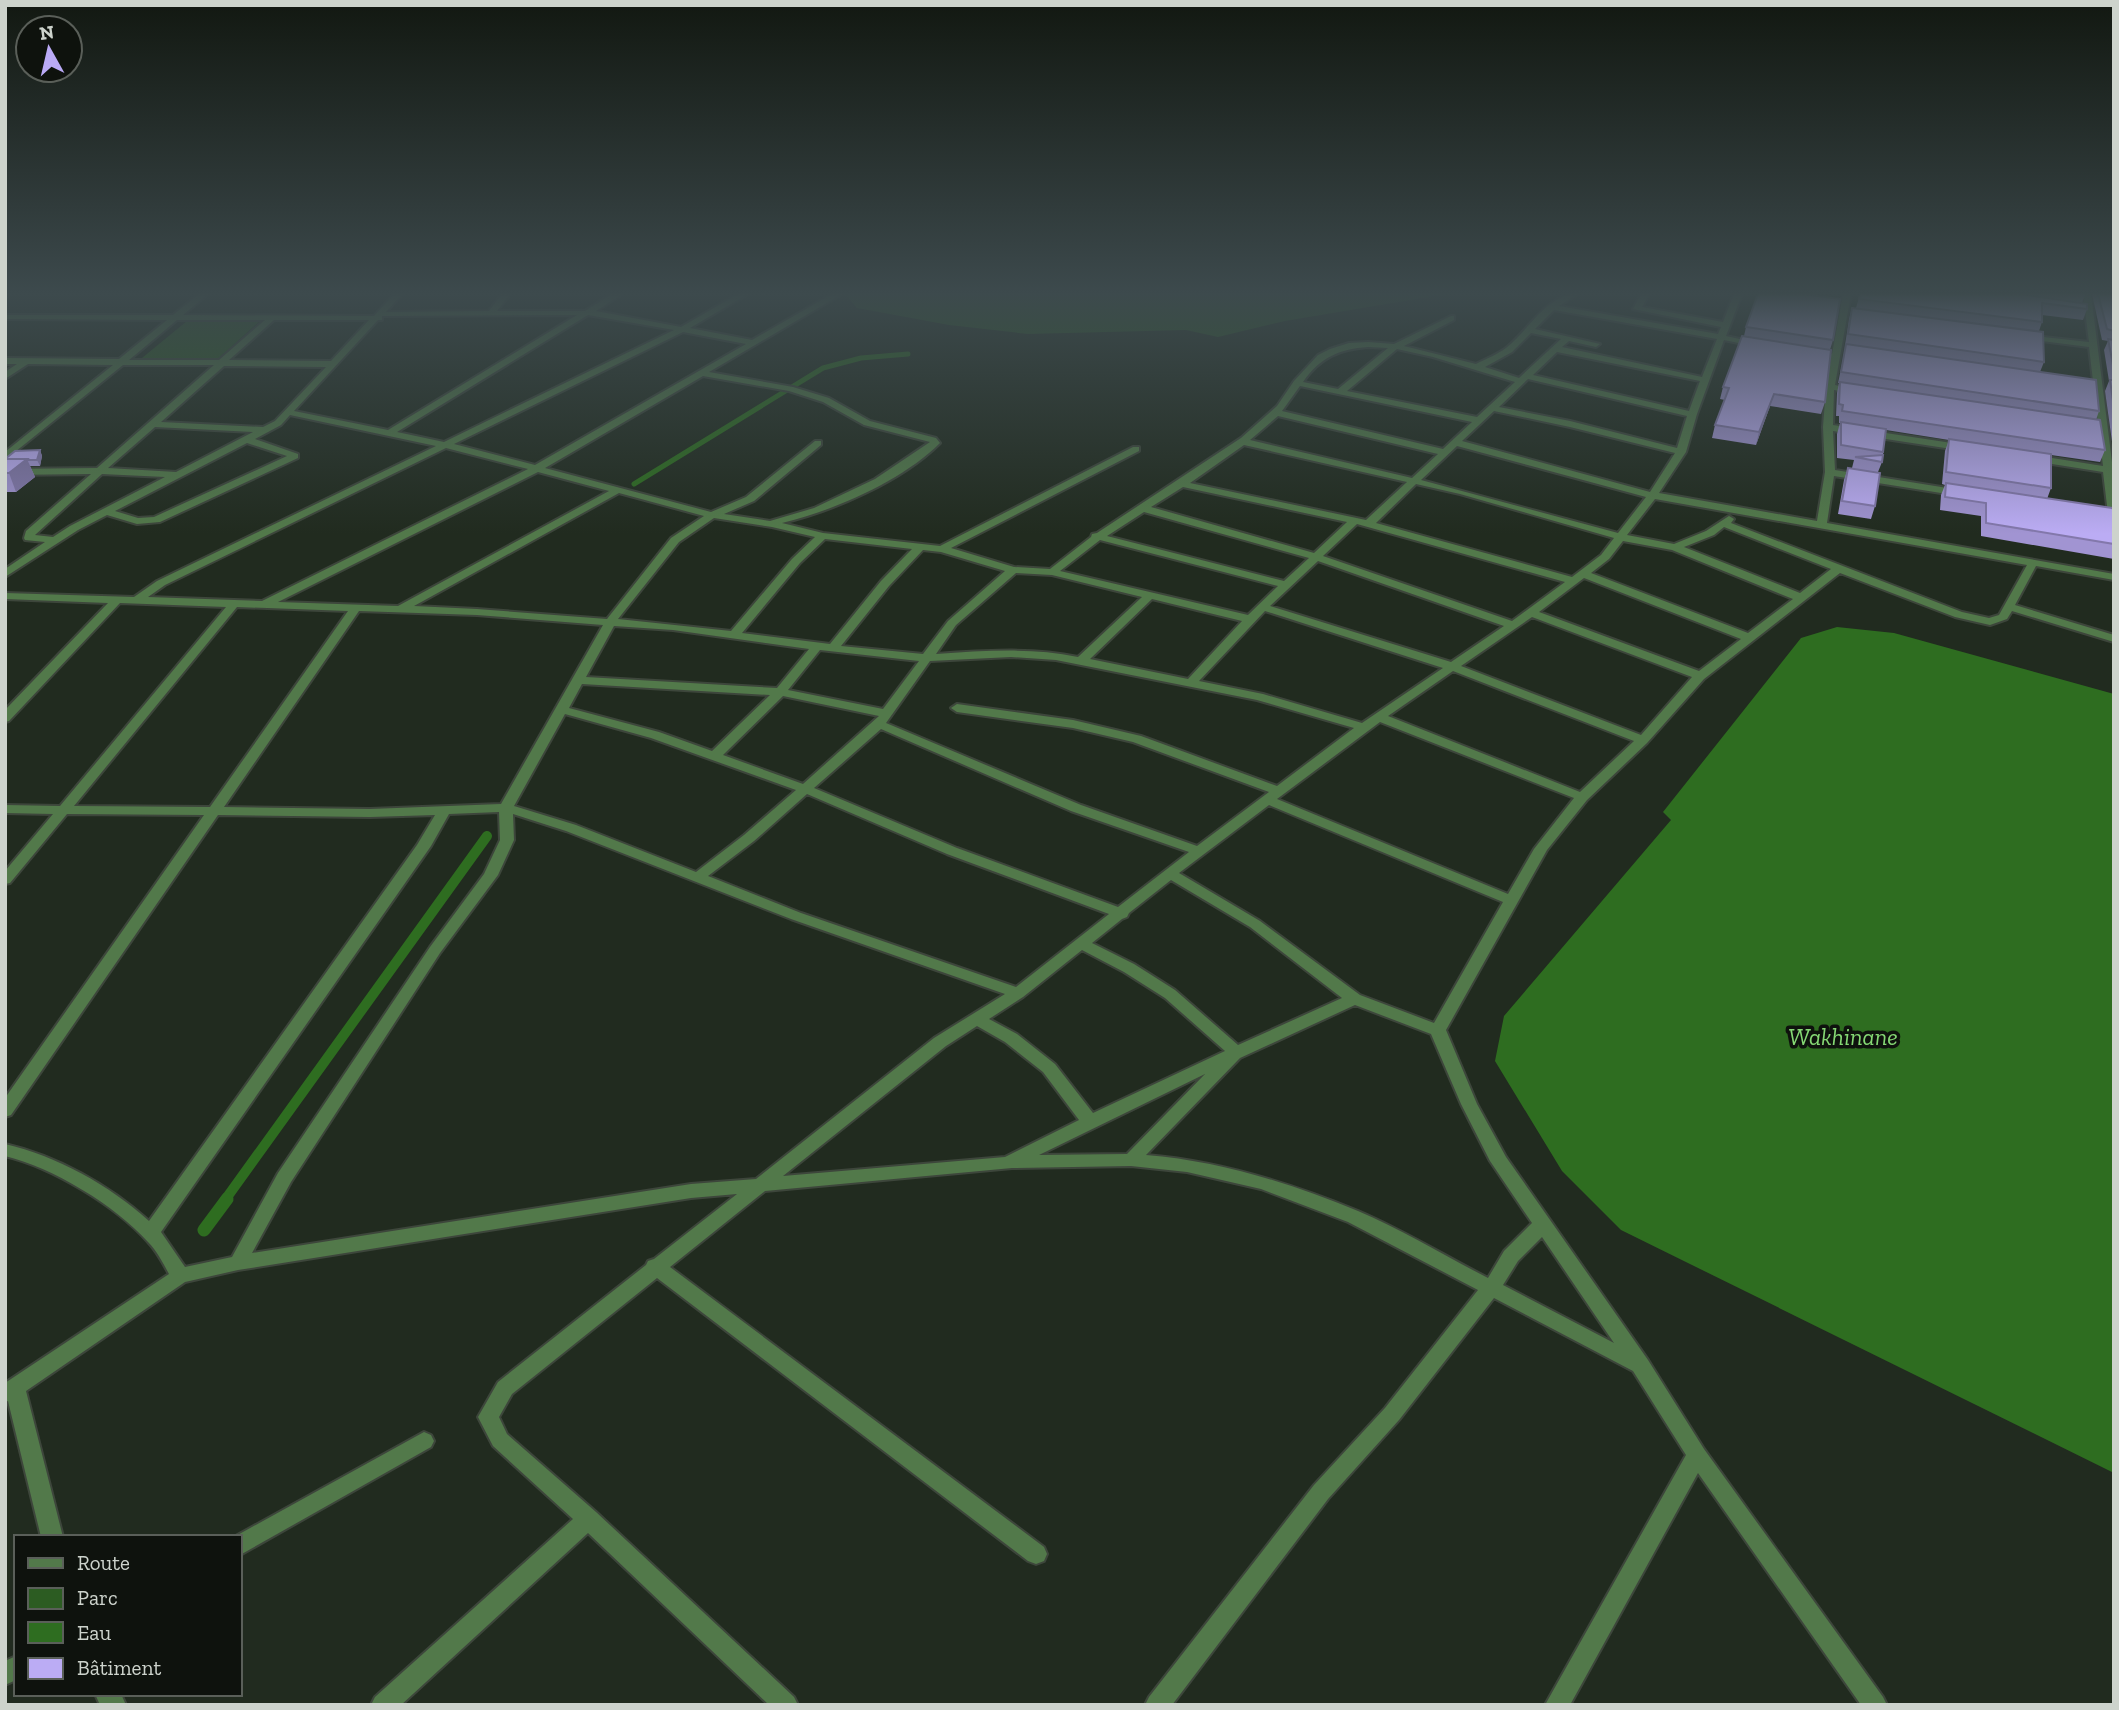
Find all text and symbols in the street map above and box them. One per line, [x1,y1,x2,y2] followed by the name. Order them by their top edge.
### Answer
[14,14,84,84] north arrow
[38,20,55,45] text: N
[1788,1022,1898,1051] water label: Wakhinane
[14,1535,242,1696] legend
[77,1550,130,1575] text: Route
[77,1585,118,1610] text: Parc
[77,1620,111,1645] text: Eau
[77,1655,162,1680] text: Bâtiment

